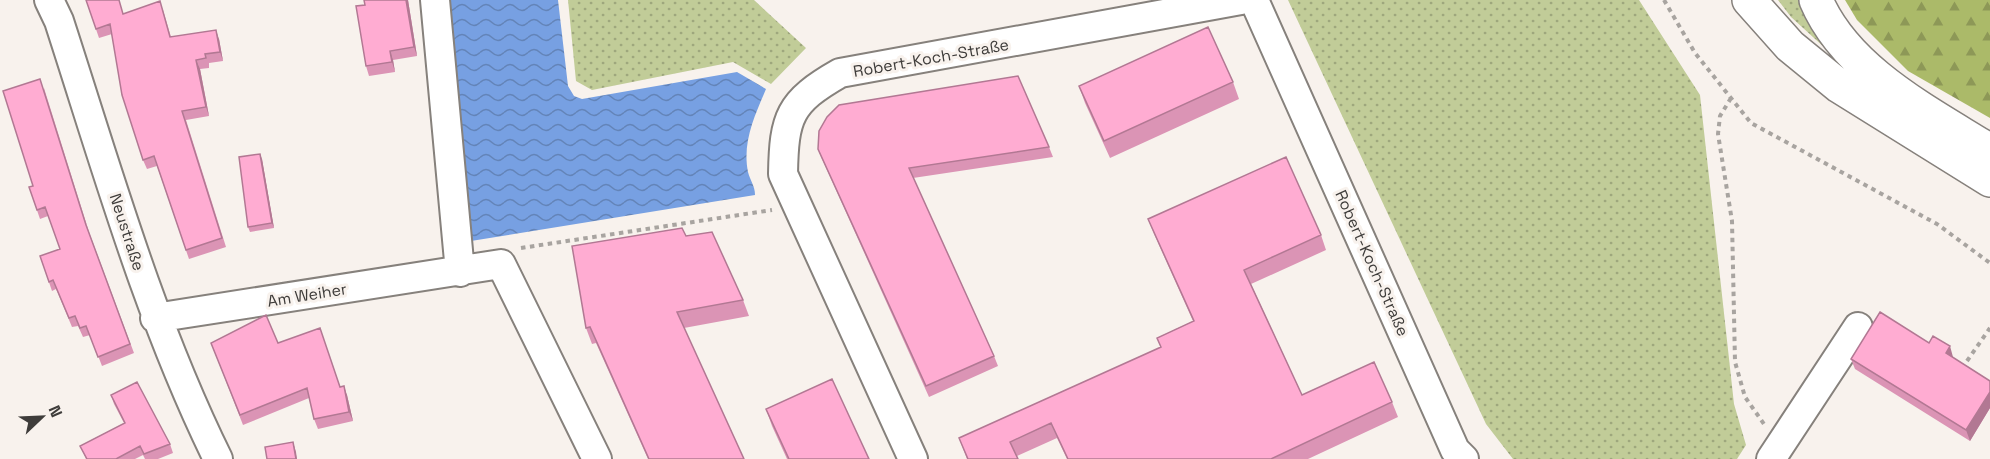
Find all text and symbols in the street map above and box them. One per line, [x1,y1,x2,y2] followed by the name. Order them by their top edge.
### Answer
[851,34,1011,82] street label: Robert-Koch-Straße
[1330,187,1414,339] street label: Robert-Koch-Straße
[105,191,149,273] street label: Neustraße
[266,278,348,312] street label: Am Weiher
[12,387,72,447] north arrow
[44,402,67,420] text: N

